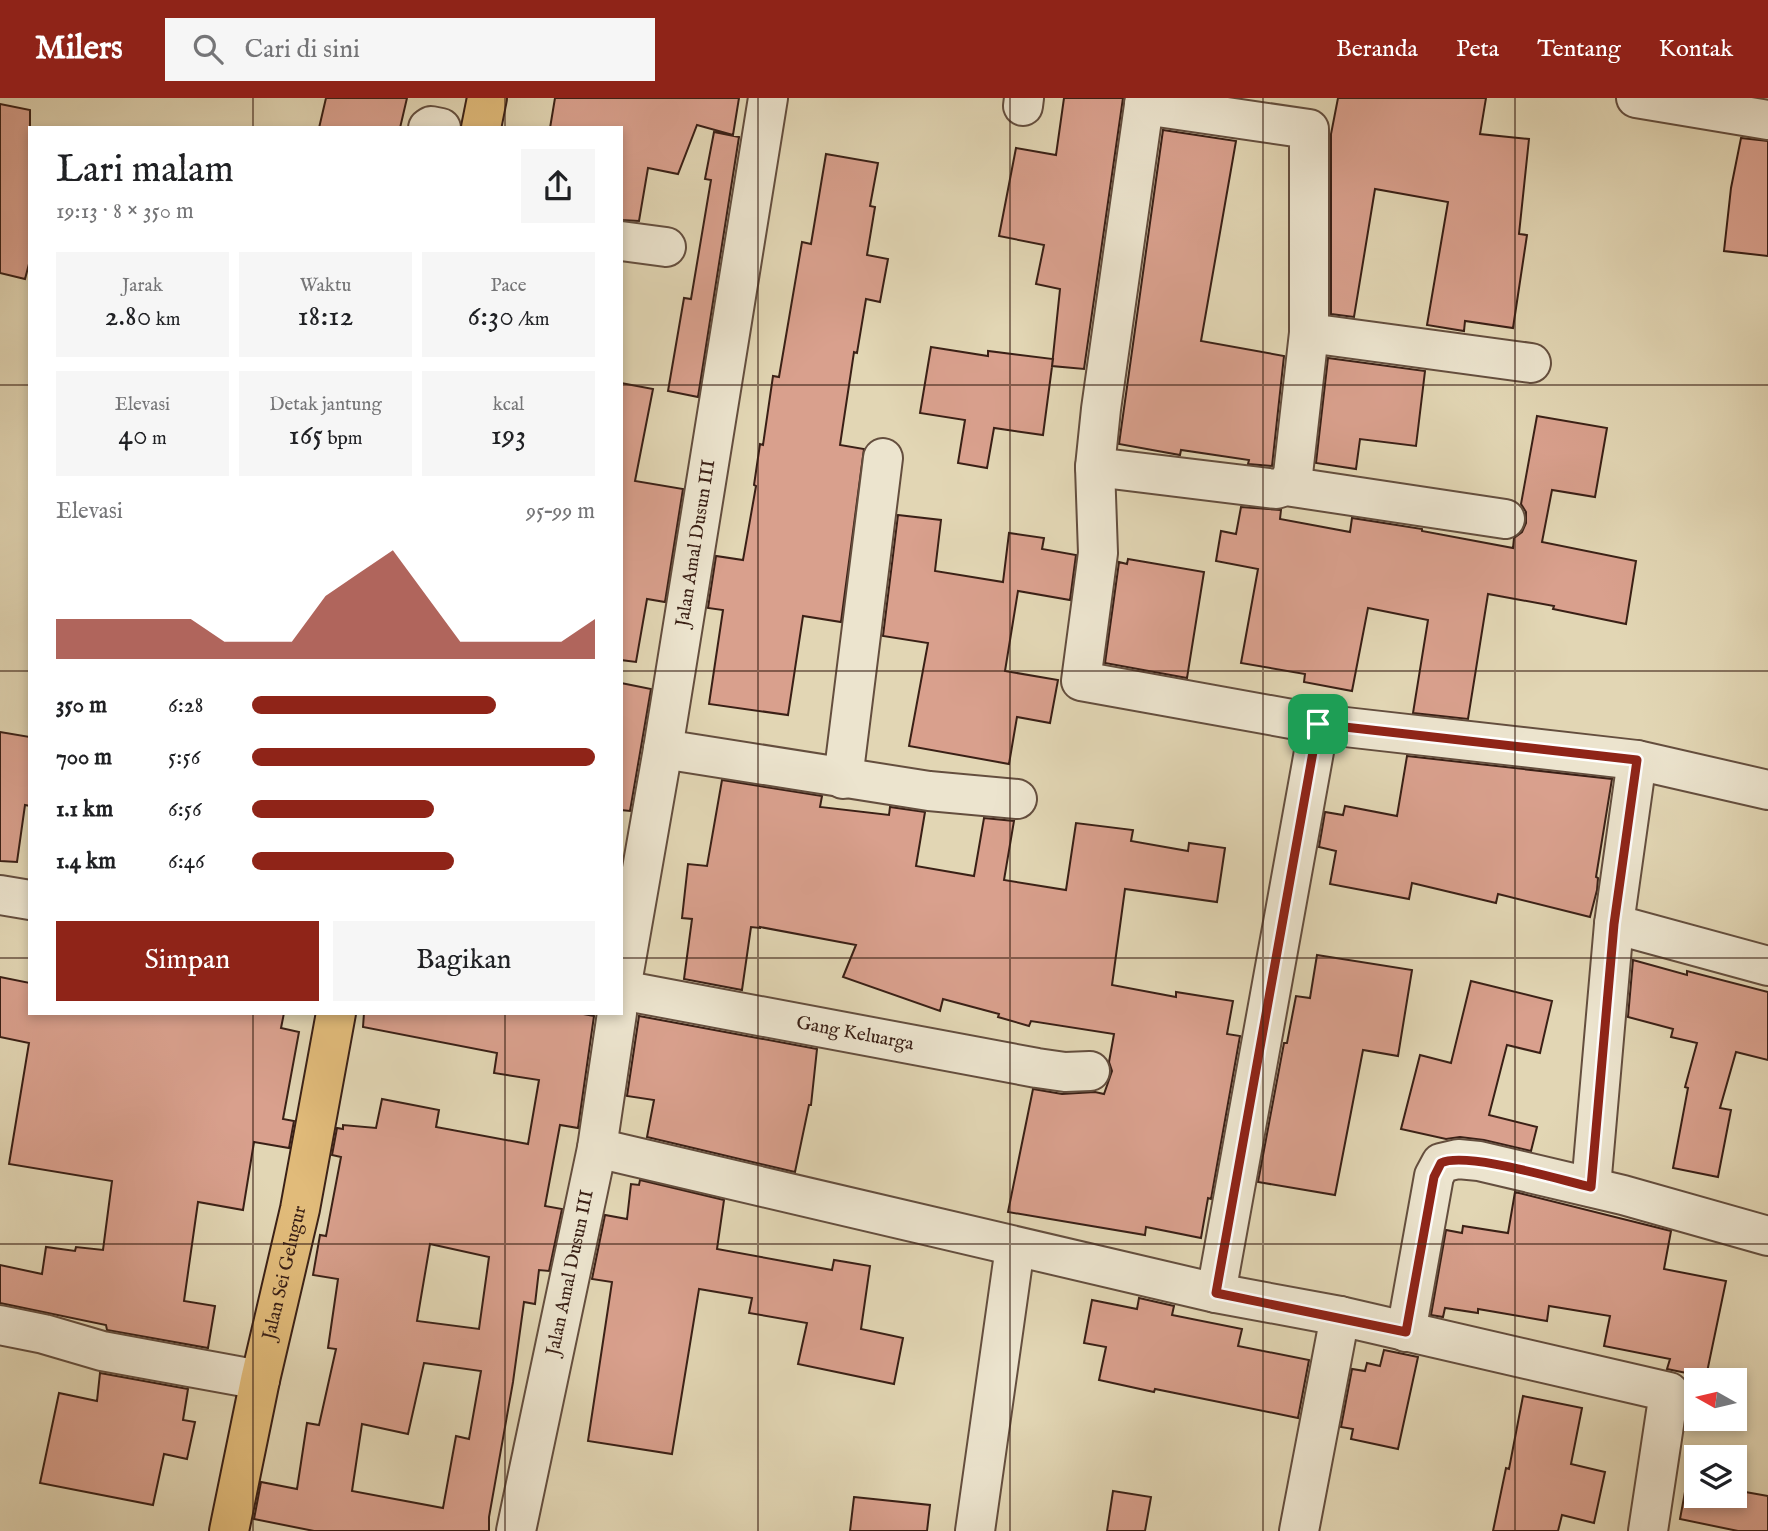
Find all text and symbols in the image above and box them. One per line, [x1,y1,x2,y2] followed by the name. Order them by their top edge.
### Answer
[165,18,655,81] search box
[35,28,123,70] text: Milers
[189,30,227,68] icon: search
[245,33,360,66] text: Cari di sini
[1336,34,1418,65] text: Beranda
[1456,34,1499,65] text: Peta
[1537,34,1621,65] text: Tentang
[1659,34,1733,65] text: Kontak
[56,147,234,195] text: Lari malam
[521,149,595,223] button: share
[56,197,194,226] text: 19:13 · 8 × 350 m
[122,274,163,298] text: Jarak
[300,274,351,298] text: Waktu
[491,274,526,298] text: Pace
[104,298,152,336] text: 2.80
[297,298,354,336] text: 18:12
[468,298,514,336] text: 6:30
[152,308,181,332] text: km
[514,308,549,332] text: /km
[115,393,170,417] text: Elevasi
[269,393,382,417] text: Detak jantung
[493,393,524,417] text: kcal
[118,417,148,455] text: 40
[289,417,323,455] text: 165
[491,417,526,455] text: 193
[148,427,167,451] text: m
[323,427,362,451] text: bpm
[671,458,721,631] street label: Jalan Amal Dusun III
[56,497,123,526] text: Elevasi
[526,497,595,526] text: 95–99 m
[56,691,107,720] text: 350 m
[168,691,204,720] text: 6:28
[1288,694,1348,754] pin
[1299,705,1337,743] icon: arrive
[56,743,112,772] text: 700 m
[168,743,200,772] text: 5:56
[56,795,113,824] text: 1.1 km
[168,795,202,824] text: 6:56
[56,847,116,876] text: 1.4 km
[168,847,205,876] text: 6:46
[56,921,319,1001] button: Simpan
[333,921,595,1001] button: Bagikan
[794,1011,916,1057] street label: Gang Keluarga
[541,1188,600,1360] street label: Jalan Amal Dusun III
[257,1204,312,1344] street label: Jalan Sei Gelugur
[1684,1368,1746,1432] north arrow
[1684,1368,1747,1508] map controls
[1684,1445,1747,1508] button: layers

